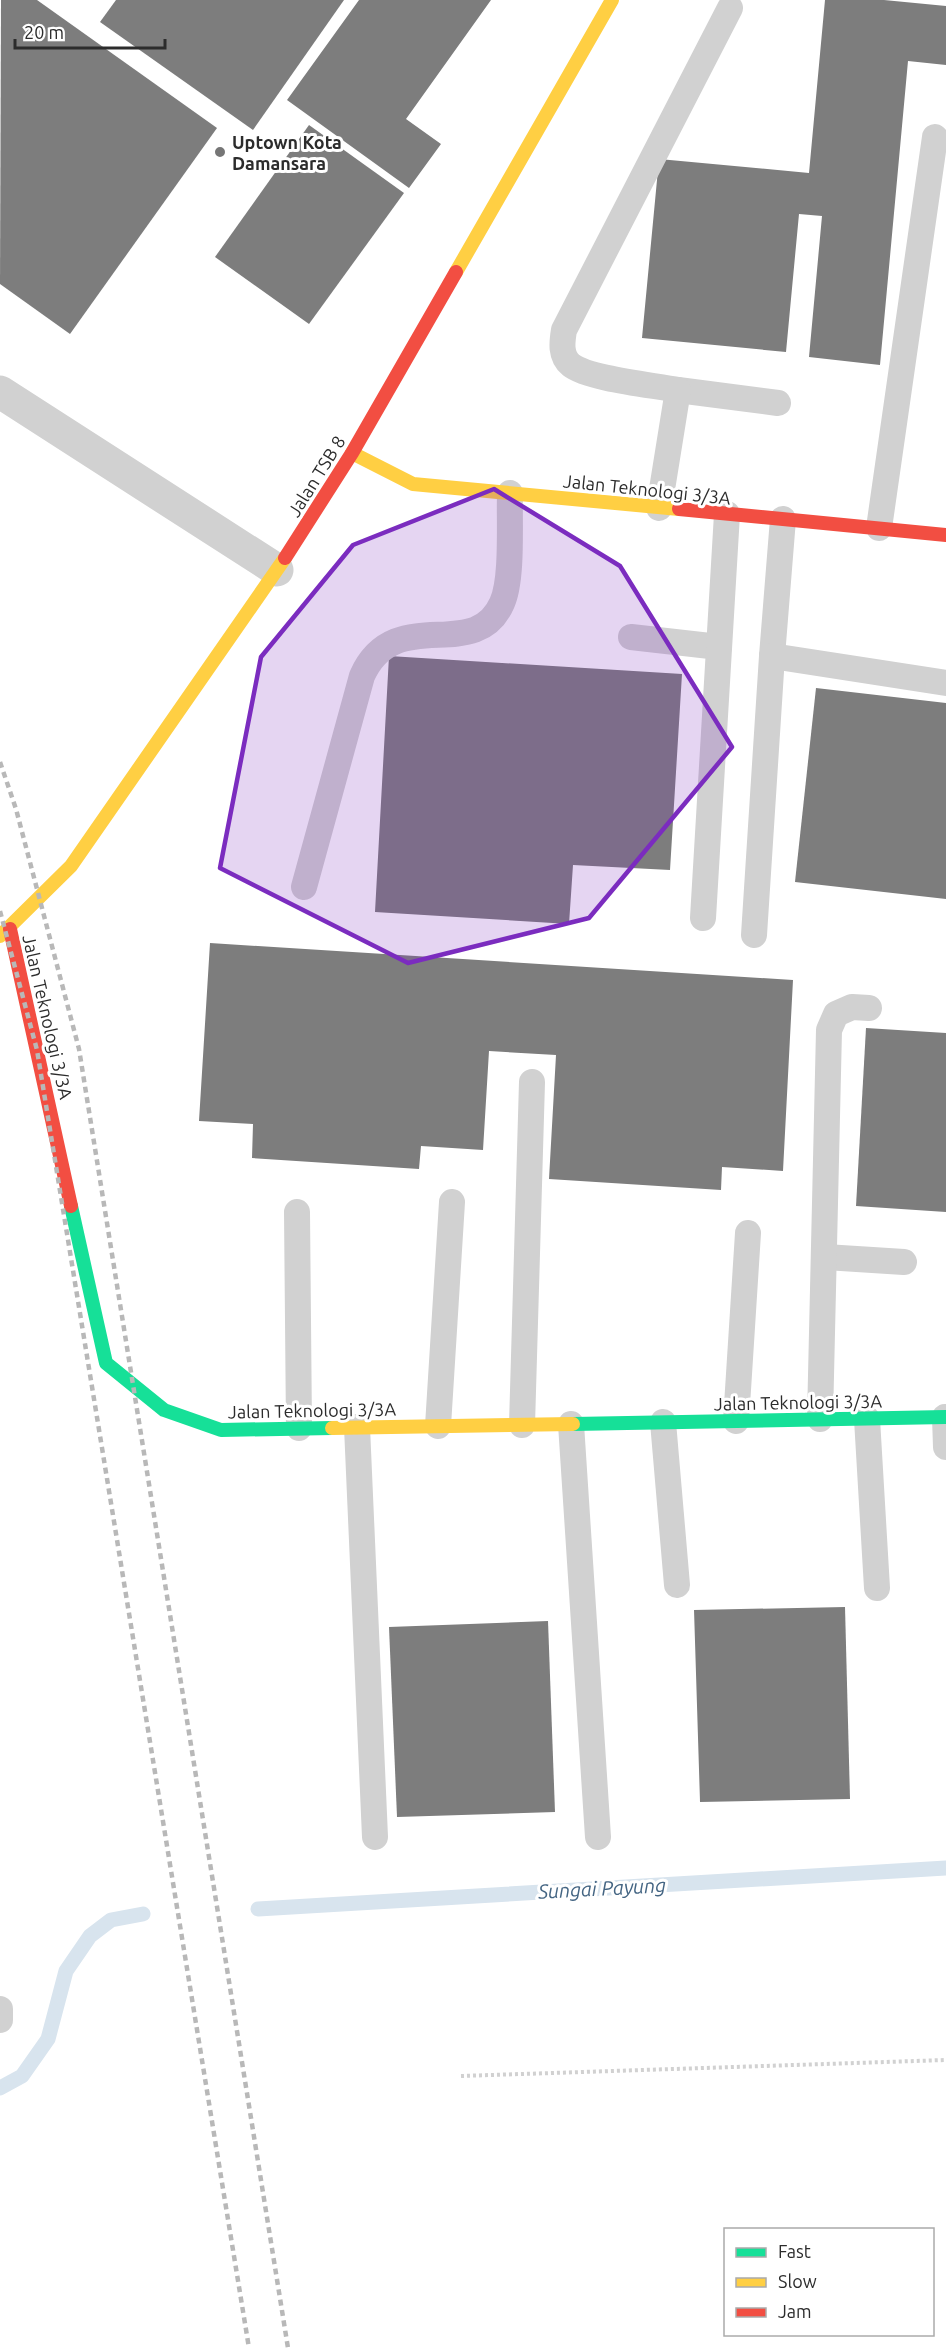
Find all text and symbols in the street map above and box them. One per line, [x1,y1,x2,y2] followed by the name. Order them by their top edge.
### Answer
[15,12,165,50] scale bar
[24,22,64,42] text: 20 m
[232,132,342,173] place label: Uptown Kota Damansara
[213,145,227,159] marker: Uptown Kota Damansara
[283,432,349,520] street label: Jalan TSB 8
[562,470,732,508] street label: Jalan Teknologi 3/3A
[19,933,77,1101] street label: Jalan Teknologi 3/3A
[714,1391,883,1413] street label: Jalan Teknologi 3/3A
[228,1399,397,1421] street label: Jalan Teknologi 3/3A
[536,1873,667,1903] water label: Sungai Payung
[724,2228,934,2336] legend
[778,2241,811,2261] text: Fast
[778,2271,817,2291] text: Slow
[778,2301,812,2321] text: Jam

